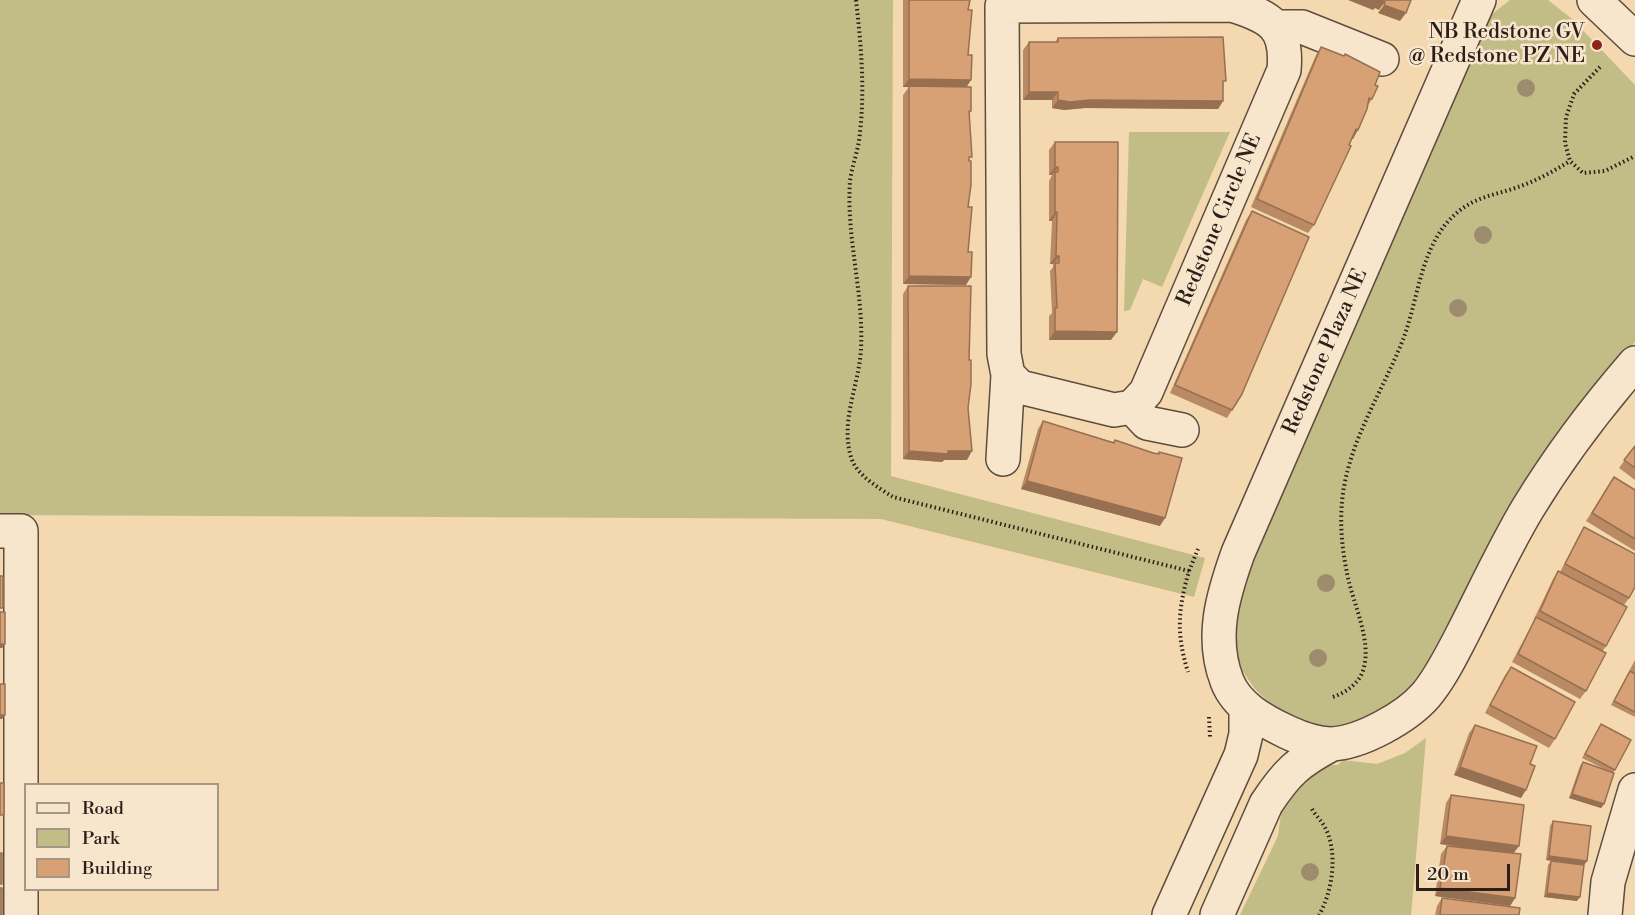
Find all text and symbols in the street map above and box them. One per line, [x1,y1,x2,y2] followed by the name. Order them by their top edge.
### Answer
[1408,20,1585,70] place label: NB Redstone GV @ Redstone PZ NE
[1590,38,1604,52] marker: NB Redstone GV @ Redstone PZ NE
[1172,130,1268,310] street label: Redstone Circle NE
[1278,265,1374,439] street label: Redstone Plaza NE
[24,783,219,891] legend
[82,797,124,820] text: Road
[82,827,119,850] text: Park
[1419,852,1514,890] scale bar
[82,857,152,880] text: Building
[1427,863,1469,886] text: 20 m

